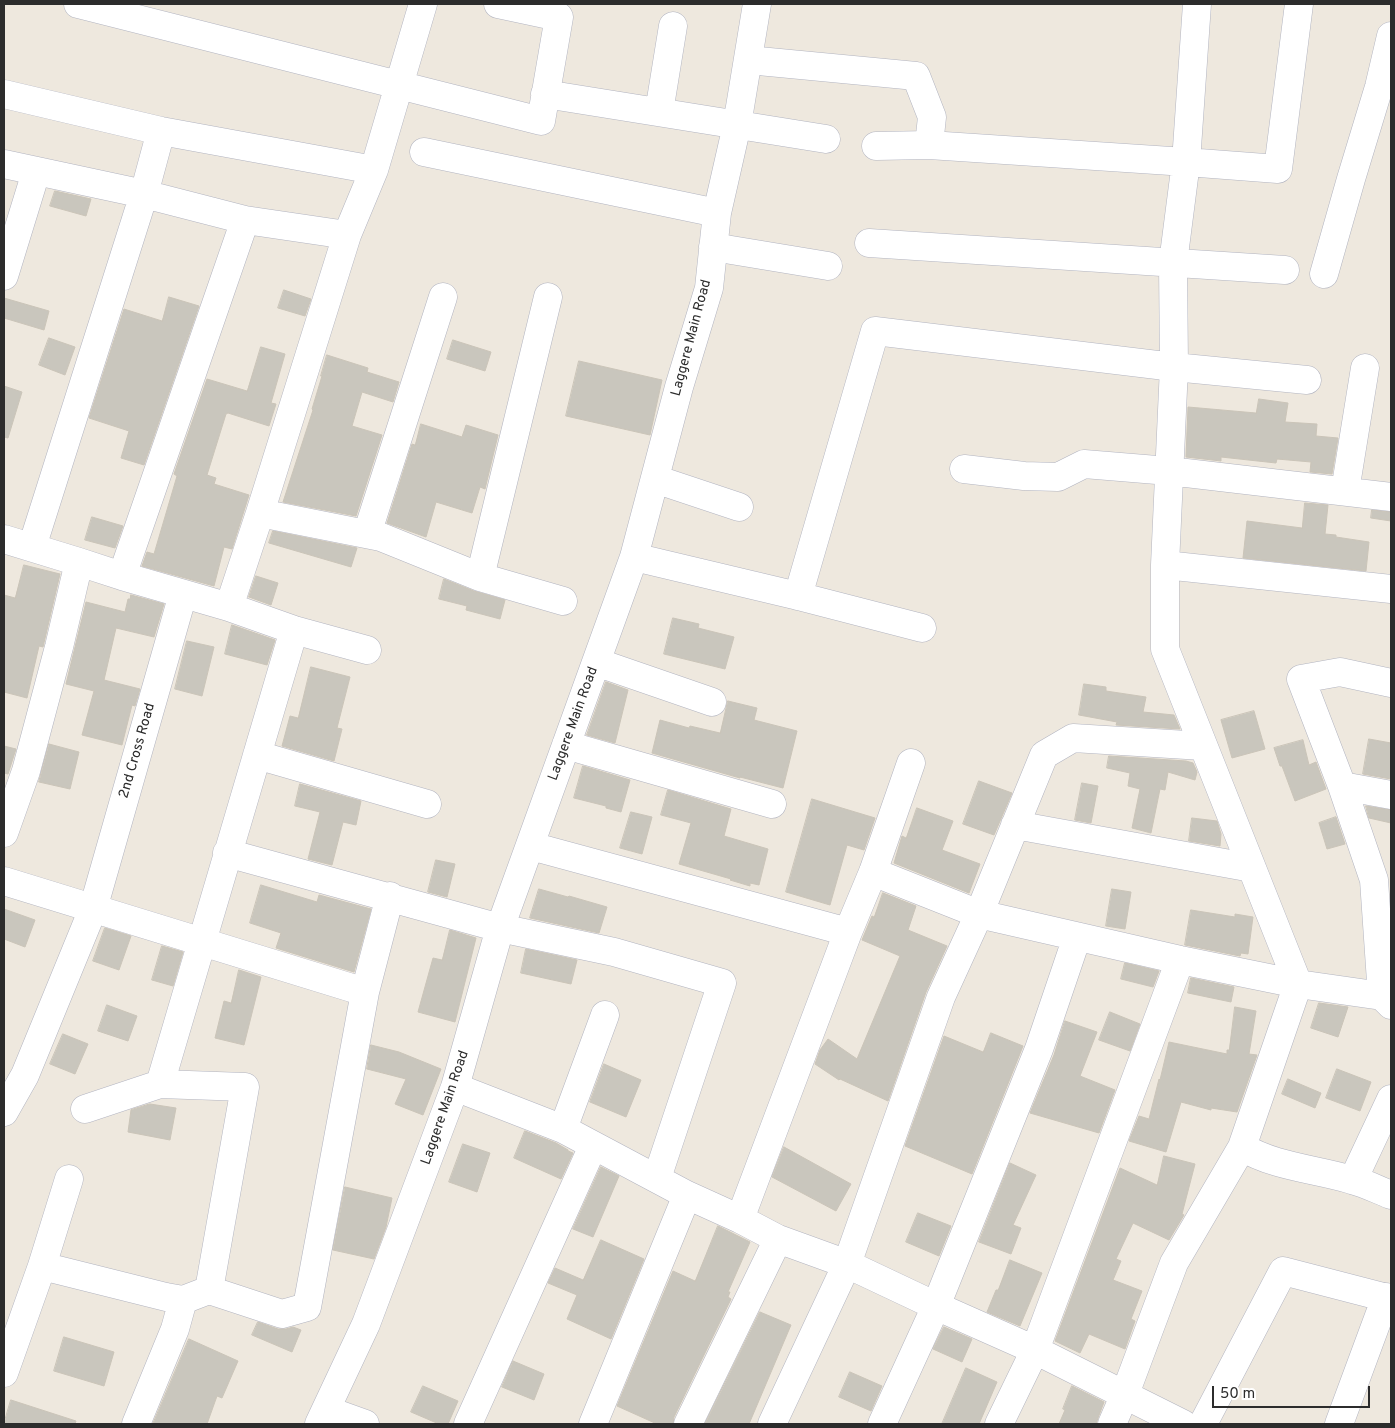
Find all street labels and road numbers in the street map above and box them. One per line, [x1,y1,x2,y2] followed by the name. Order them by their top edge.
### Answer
[668,278,716,398] street label: Laggere Main Road
[546,665,602,783] street label: Laggere Main Road
[116,701,160,801] street label: 2nd Cross Road
[419,1049,473,1167] street label: Laggere Main Road

